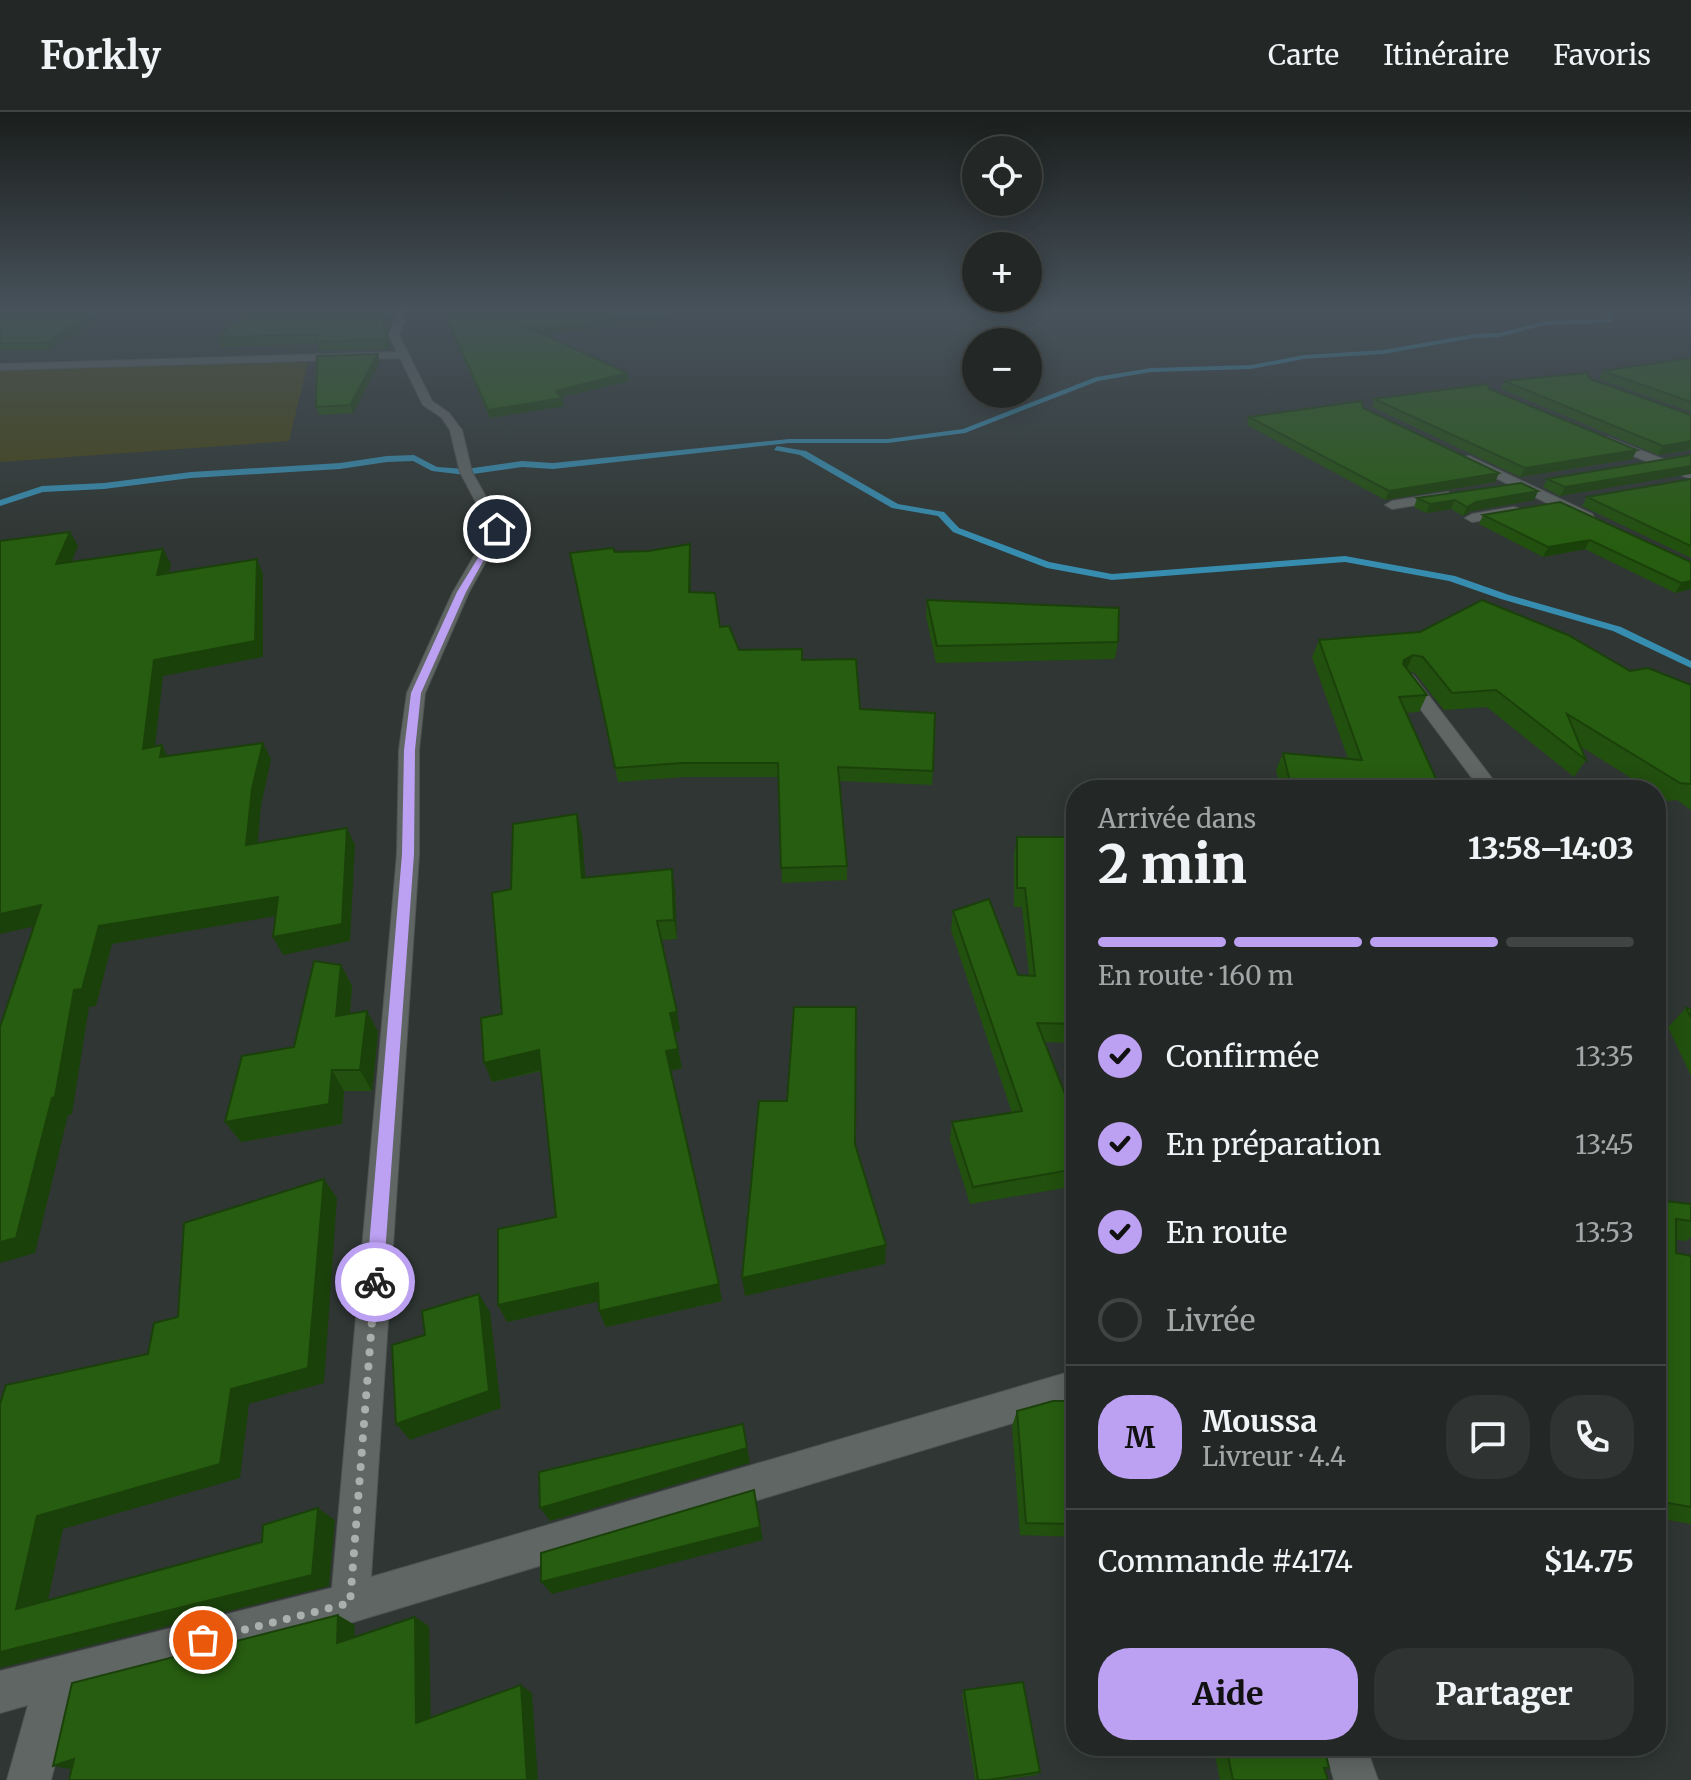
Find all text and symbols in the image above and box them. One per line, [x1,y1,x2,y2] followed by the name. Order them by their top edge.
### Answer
[40,32,161,79] text: Forkly
[1268,37,1339,73] text: Carte
[1383,37,1509,73] text: Itinéraire
[1553,37,1651,73] text: Favoris
[962,136,1042,408] map controls
[962,136,1042,216] button: locate
[962,232,1042,312] button: +
[962,328,1042,408] button: −
[463,495,531,563] pin
[475,507,519,551] icon: home
[1098,802,1256,835] text: Arrivée dans
[1468,829,1634,867] text: 13:58–14:03
[1098,832,1247,897] text: 2 min
[1098,959,1294,992] text: En route · 160 m
[1098,1034,1142,1078] icon: check
[1166,1037,1319,1075] text: Confirmée
[1575,1040,1634,1073] text: 13:35
[1098,1122,1142,1166] icon: check
[1166,1125,1381,1163] text: En préparation
[1575,1128,1634,1161] text: 13:45
[1098,1210,1142,1254] icon: check
[1166,1213,1287,1251] text: En route
[1575,1216,1634,1249] text: 13:53
[335,1242,415,1322] courier
[353,1260,397,1304] icon: bike
[1166,1301,1255,1339] text: Livrée
[1446,1395,1530,1479] button: chat
[1550,1395,1634,1479] button: phone
[1202,1402,1317,1440] text: Moussa
[1125,1418,1155,1456] text: M
[1202,1440,1346,1473] text: Livreur · 4.4
[1098,1542,1353,1580] text: Commande #4174
[1543,1542,1634,1580] text: $14.75
[169,1606,237,1674] pin
[181,1618,225,1662] icon: bag
[1098,1648,1358,1740] button: Aide
[1374,1648,1634,1740] button: Partager

